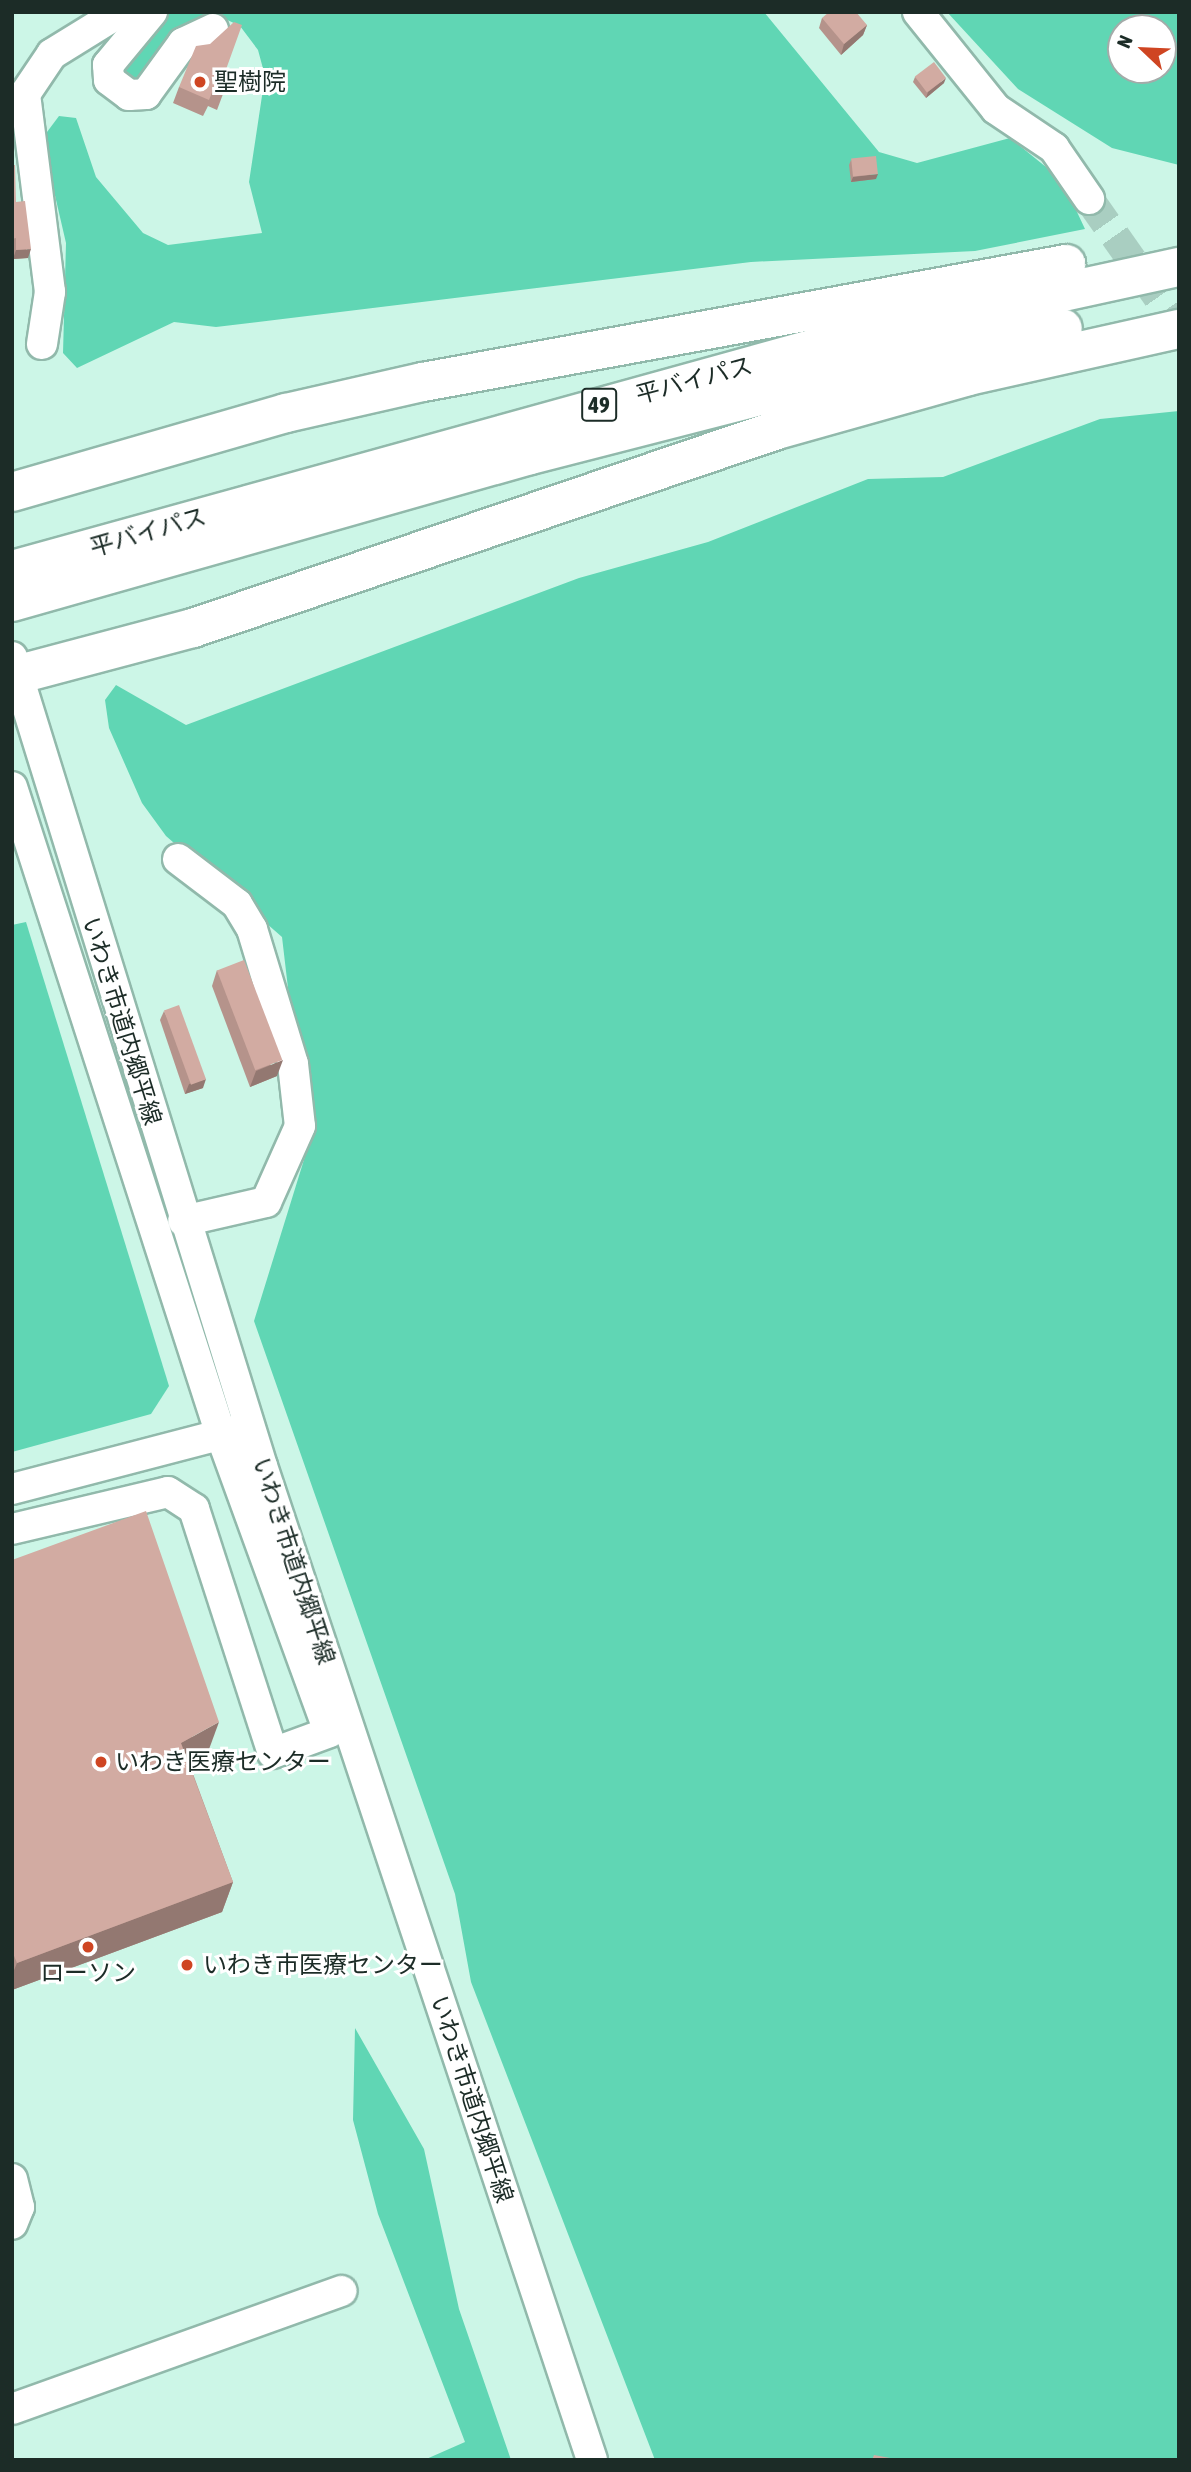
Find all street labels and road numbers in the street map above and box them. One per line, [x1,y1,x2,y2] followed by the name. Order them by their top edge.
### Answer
[632,351,756,409] street label: 平バイパス
[580,386,618,424] road number: 49
[86,502,210,562] street label: 平バイパス
[77,914,167,1128] street label: いわき市道内郷平線
[247,1454,341,1668] street label: いわき市道内郷平線
[425,1992,519,2206] street label: いわき市道内郷平線

